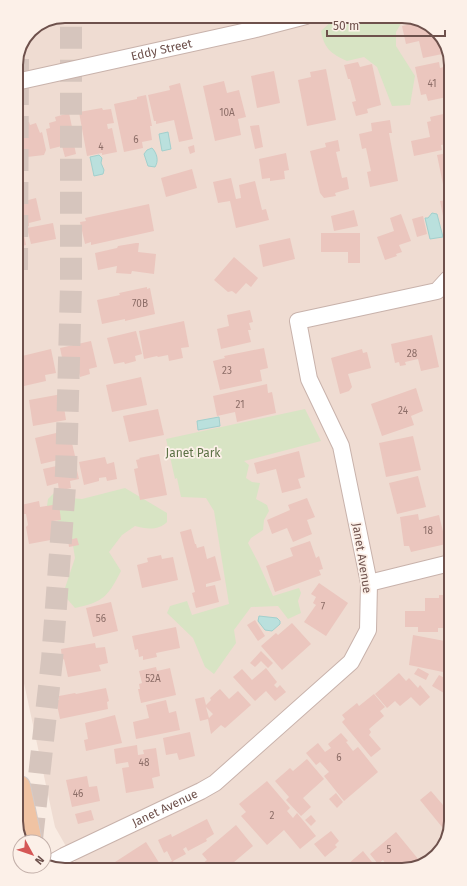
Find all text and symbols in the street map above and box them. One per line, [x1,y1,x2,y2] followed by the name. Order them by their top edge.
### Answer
[327,12,445,38] scale bar
[333,19,359,33] text: 50 m
[130,36,194,63] street label: Eddy Street
[427,78,437,90] house number: 41
[219,107,235,119] house number: 10A
[133,134,139,146] house number: 6
[98,141,104,153] house number: 4
[132,298,148,310] house number: 70B
[407,348,418,360] house number: 28
[222,365,232,377] house number: 23
[235,399,245,411] house number: 21
[398,405,409,417] house number: 24
[166,446,221,460] park label: Janet Park
[350,522,374,594] street label: Janet Avenue
[423,525,433,537] house number: 18
[321,601,326,613] house number: 7
[96,613,106,625] house number: 56
[145,673,161,685] house number: 52A
[336,752,342,764] house number: 6
[139,757,150,769] house number: 48
[130,787,200,830] street label: Janet Avenue
[73,788,83,800] house number: 46
[270,810,275,822] house number: 2
[12,834,52,874] north arrow
[386,844,392,856] house number: 5
[32,853,47,867] text: N

